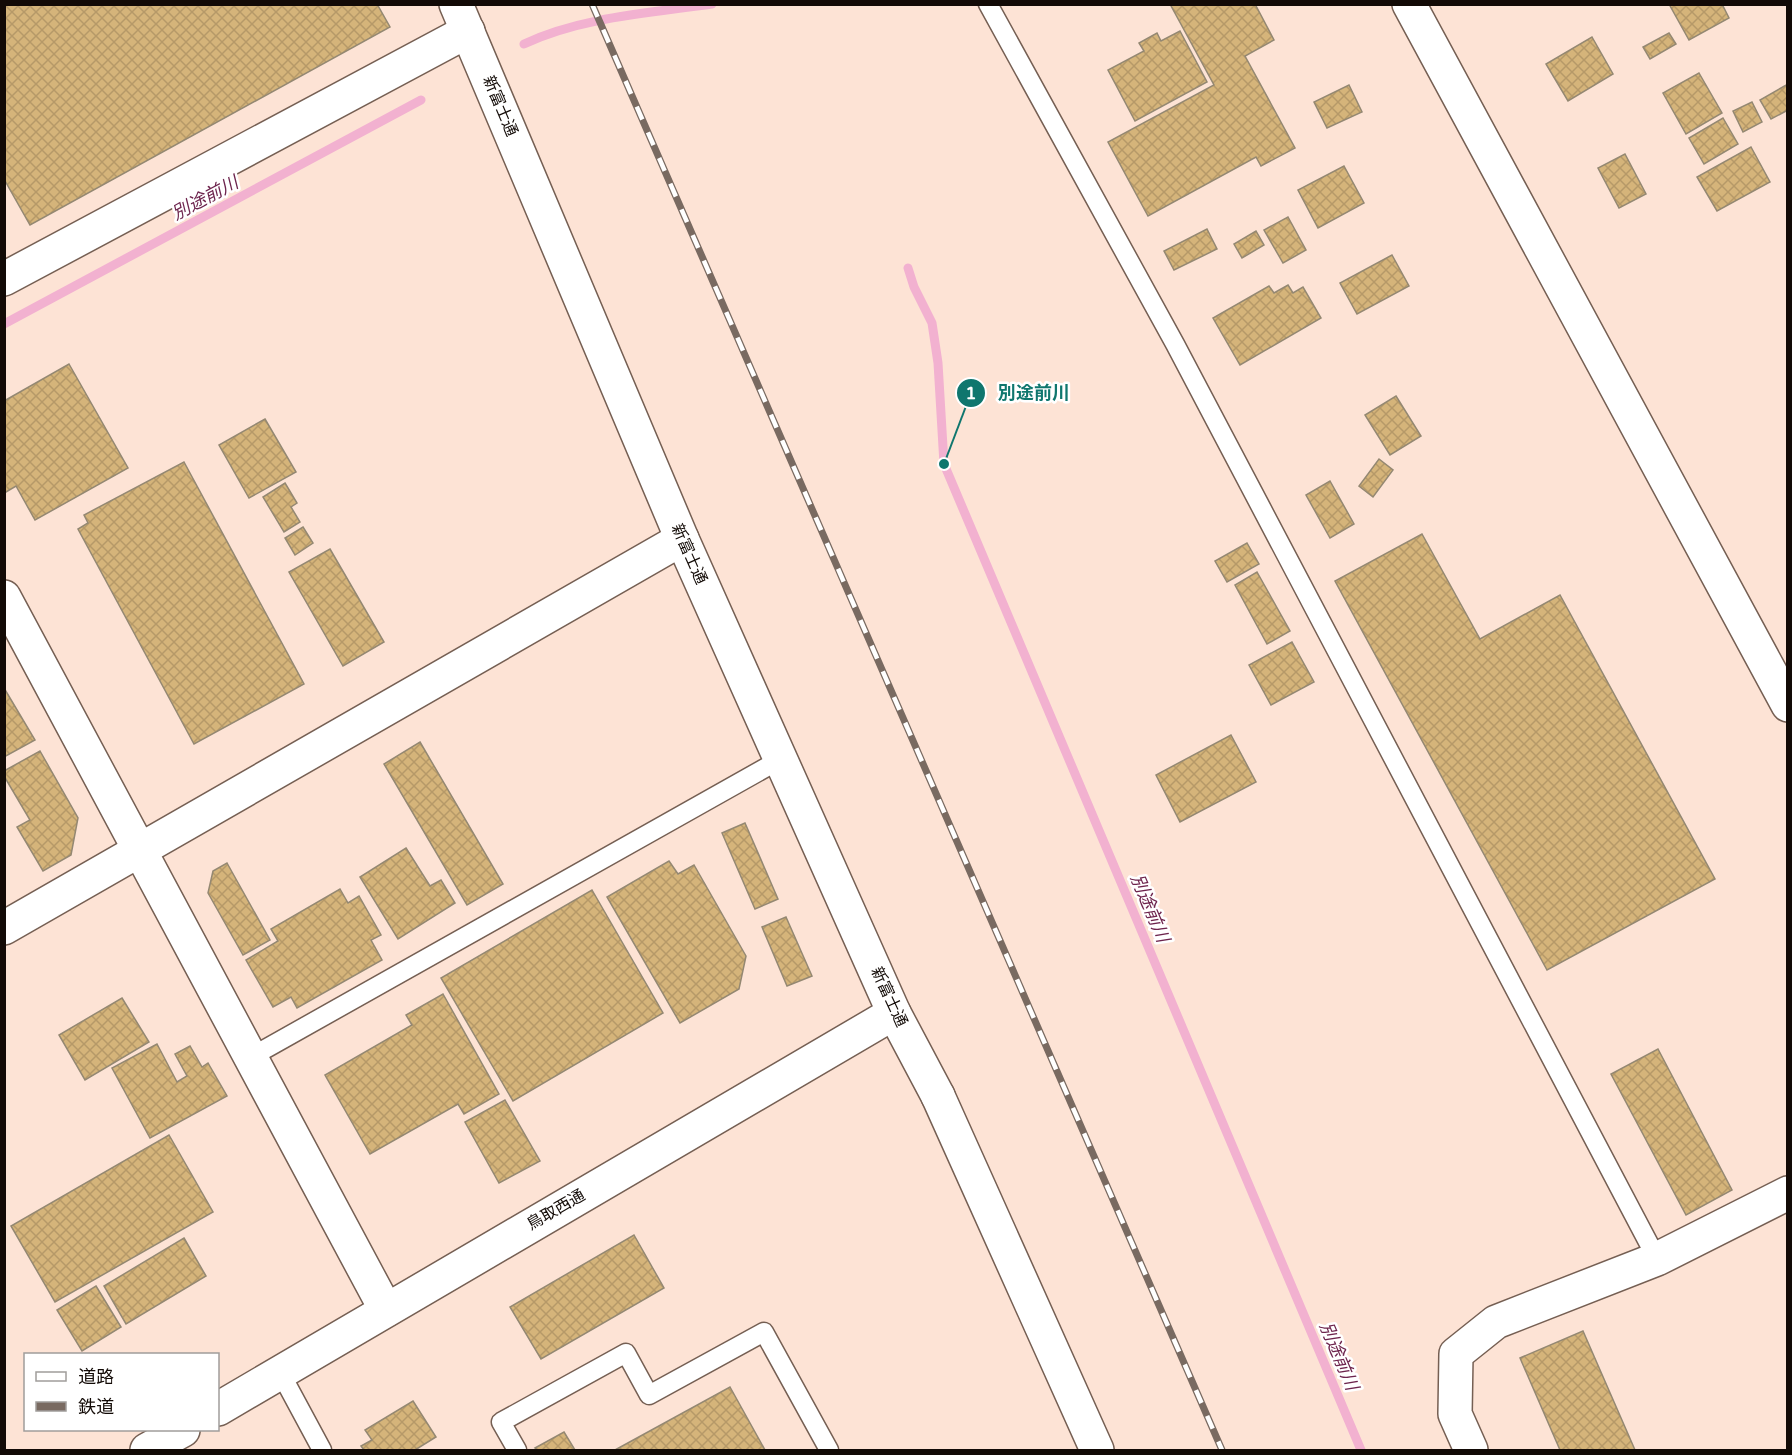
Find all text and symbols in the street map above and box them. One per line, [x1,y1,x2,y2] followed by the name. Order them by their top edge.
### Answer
[478,73,522,139] street label: 新富士通
[168,170,244,225] water label: 別途前川
[956,375,1082,411] callout: 別途前川
[965,382,977,404] text: 1
[998,382,1070,404] text: 別途前川
[667,521,711,587] street label: 新富士通
[1126,871,1175,947] water label: 別途前川
[866,964,912,1030] street label: 新富士通
[523,1185,589,1235] street label: 鳥取西通
[1315,1319,1364,1395] water label: 別途前川
[24,1353,219,1431] legend
[78,1366,114,1388] text: 道路
[78,1396,114,1418] text: 鉄道

